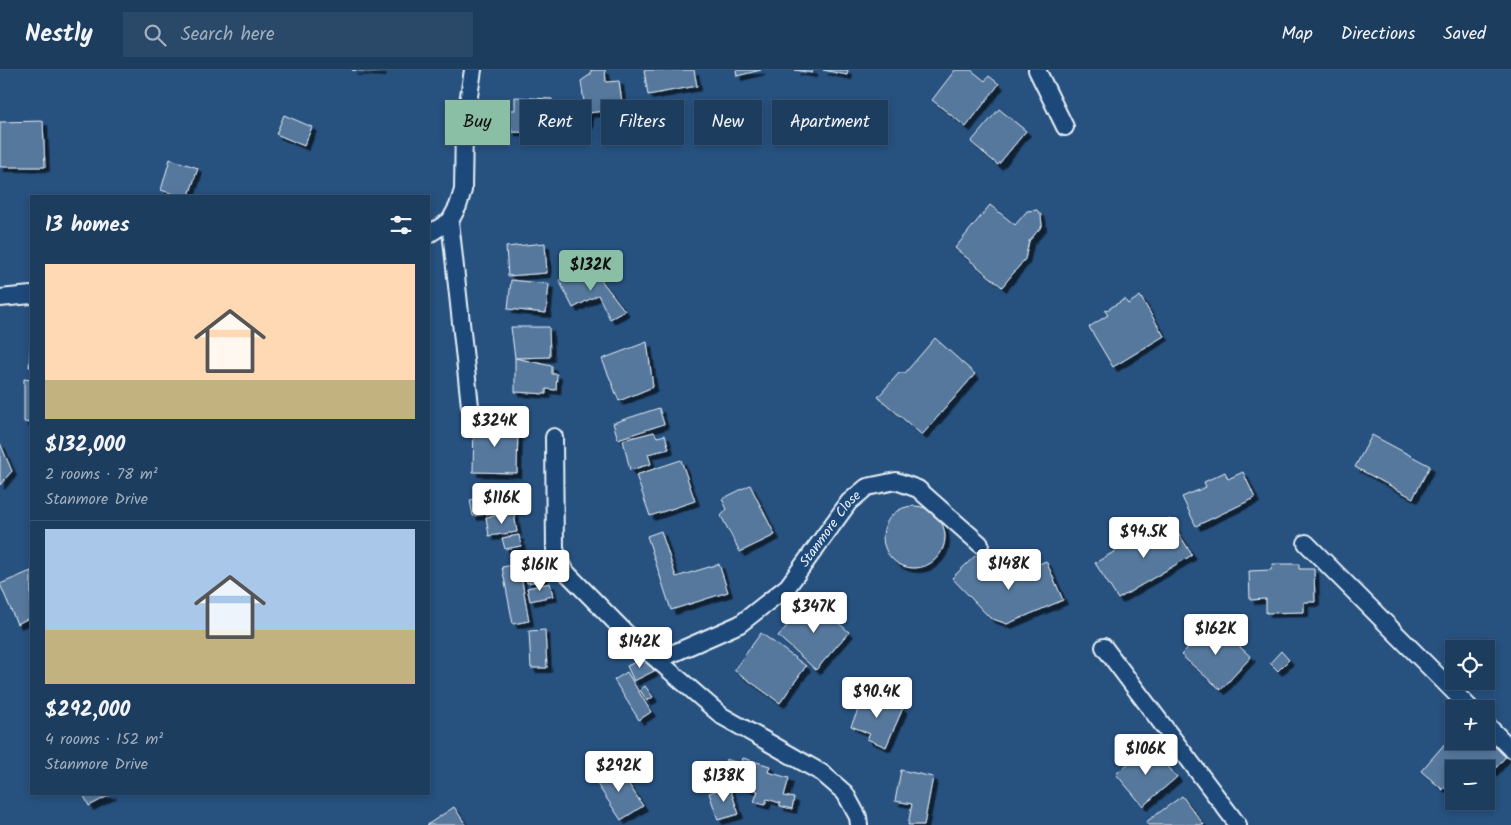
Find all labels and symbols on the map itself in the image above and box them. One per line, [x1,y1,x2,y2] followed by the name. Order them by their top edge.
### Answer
[556,250,626,292] pin: $132K
[460,406,530,448] pin: $324K
[467,482,537,525] pin: $116K
[794,485,867,572] street label: Stanmore Close
[1103,516,1185,559] pin: $94.5K
[974,548,1044,591] pin: $148K
[505,550,575,592] pin: $161K
[779,592,849,634] pin: $347K
[1181,614,1251,656] pin: $162K
[605,626,675,669] pin: $142K
[836,676,918,719] pin: $90.4K
[1111,734,1181,776] pin: $106K
[584,750,654,793] pin: $292K
[689,760,759,803] pin: $138K

